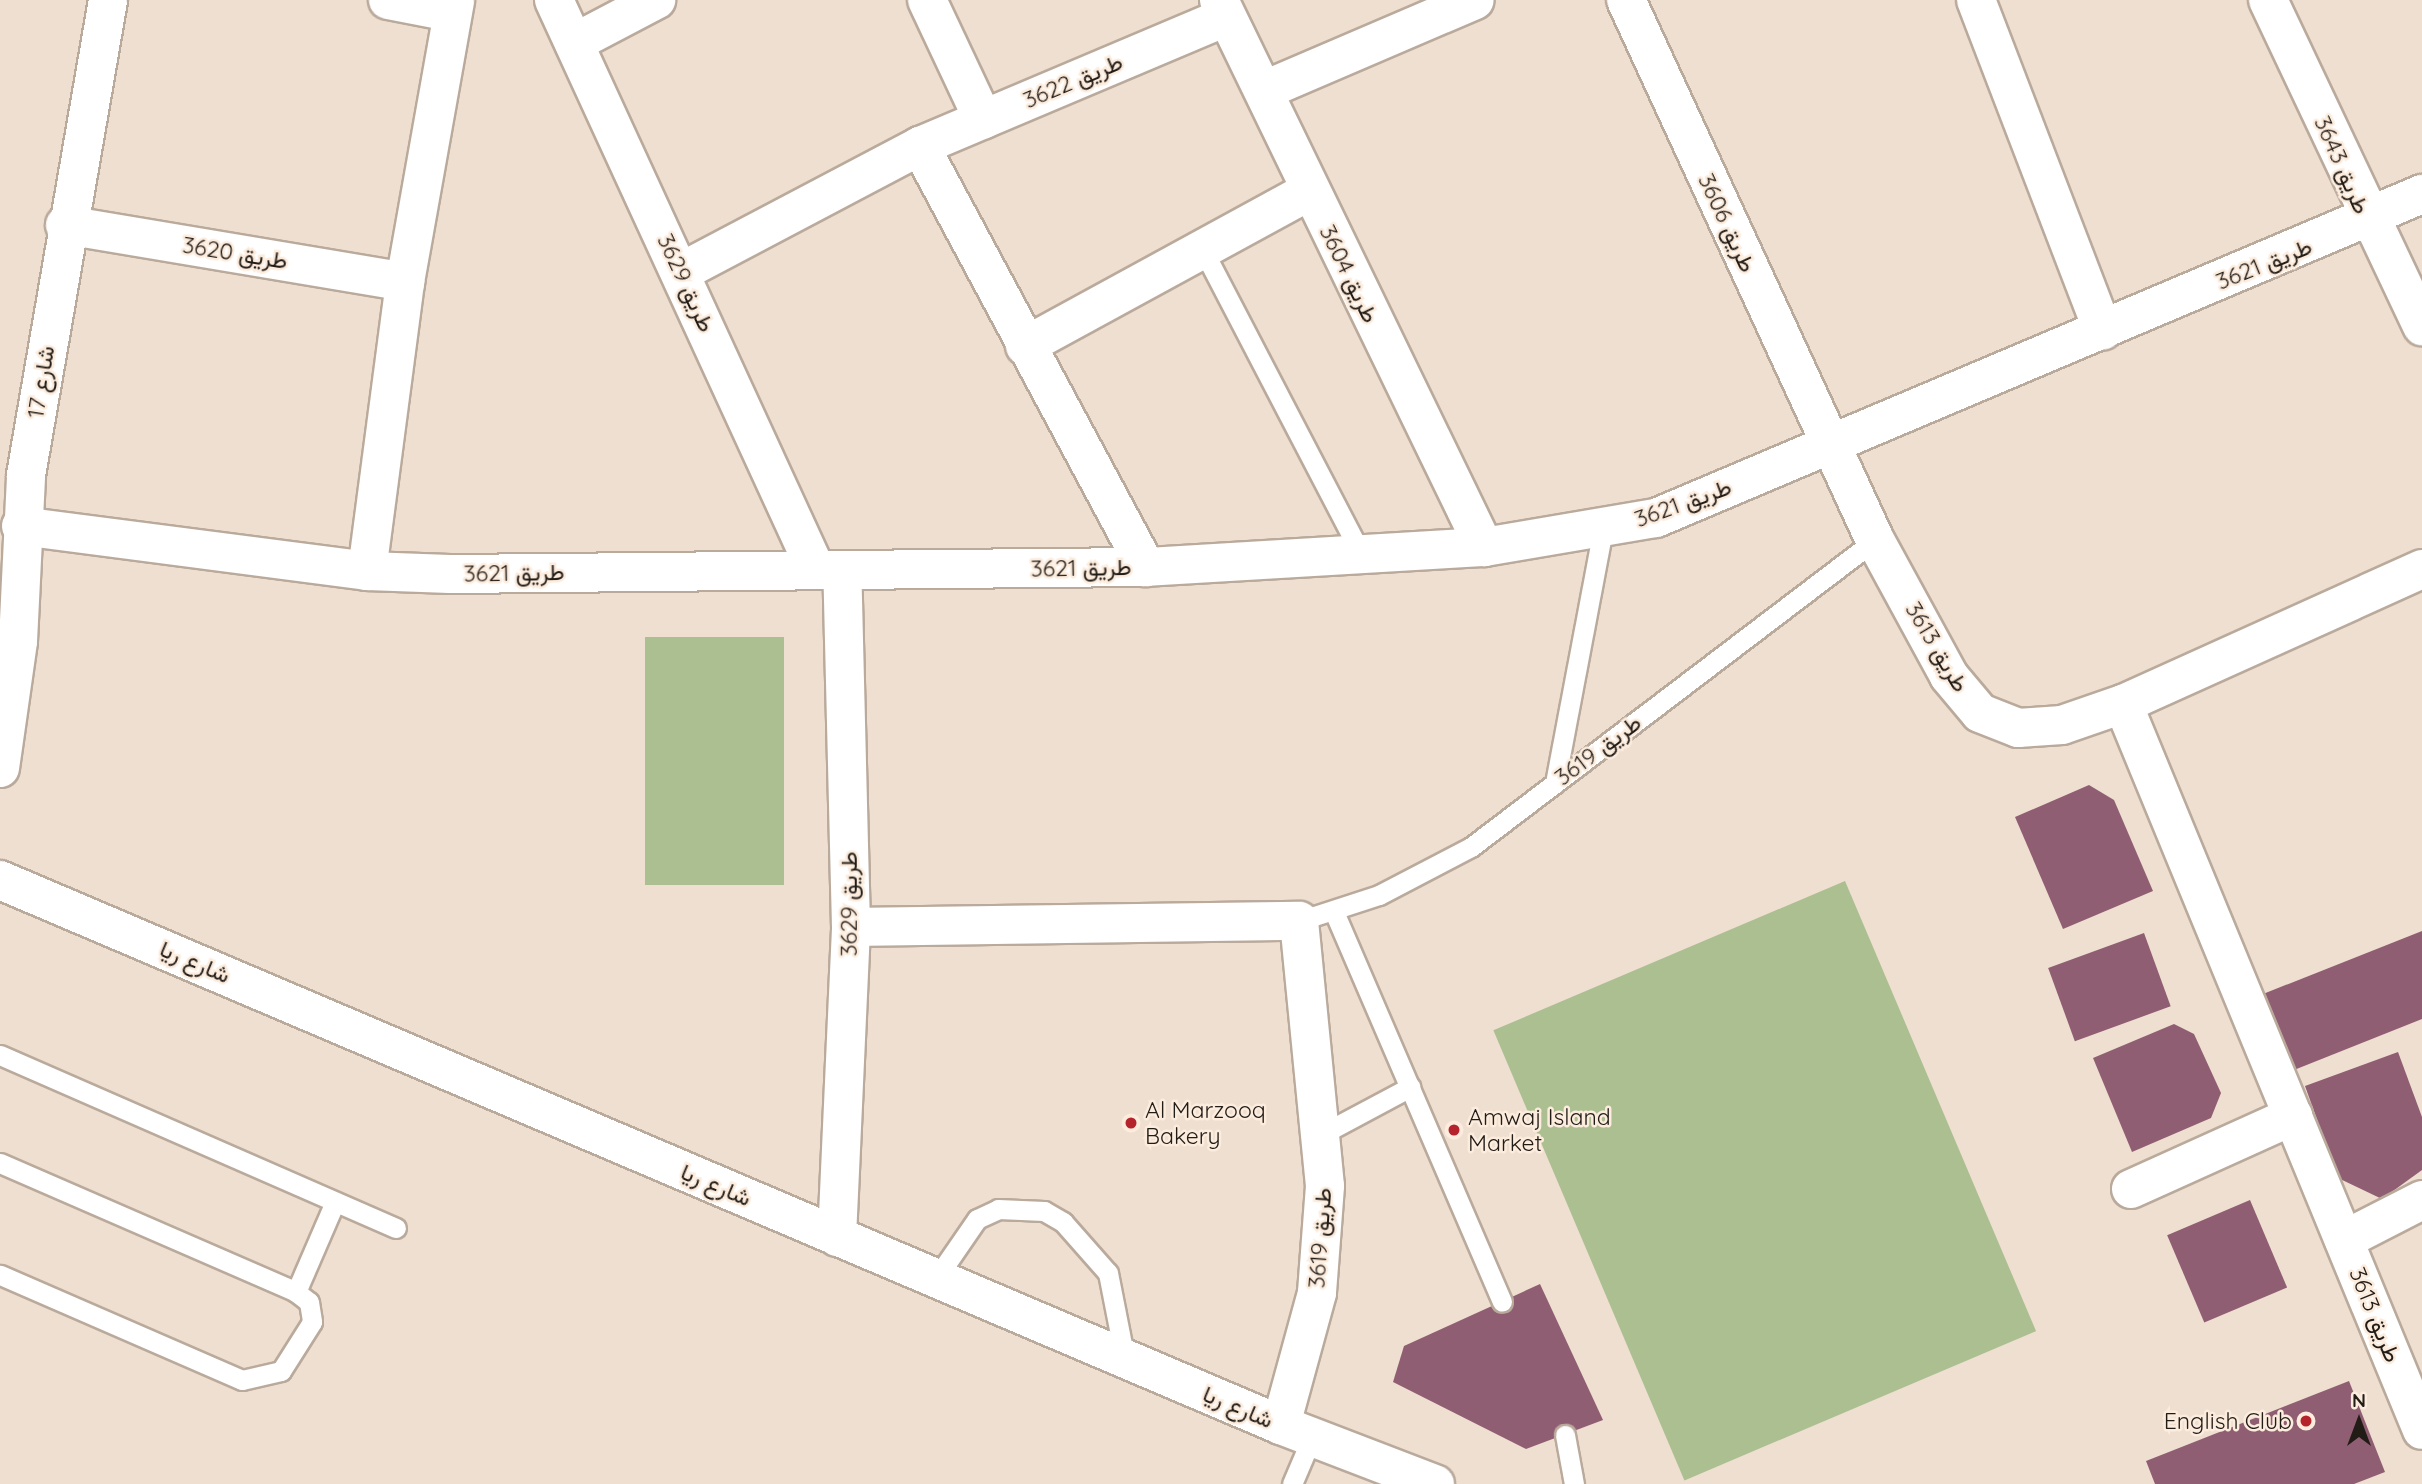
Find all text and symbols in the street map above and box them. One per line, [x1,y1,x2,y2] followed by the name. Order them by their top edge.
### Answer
[1019,48,1127,114] street label: طريق 3622
[2308,112,2376,218] street label: طريق 3643
[1692,169,1762,277] street label: طريق 3606
[1314,221,1384,327] street label: طريق 3604
[651,230,721,336] street label: طريق 3629
[181,231,289,275] street label: طريق 3620
[2212,232,2316,296] street label: طريق 3621
[22,344,60,420] street label: شارع 17
[1631,473,1735,533] street label: طريق 3621
[1030,553,1132,583] street label: طريق 3621
[463,558,565,588] street label: طريق 3621
[1899,597,1975,697] street label: طريق 3613
[1549,709,1647,791] street label: طريق 3619
[835,851,863,957] street label: طريق 3629
[156,935,234,989] street label: شارع ريا
[1145,1096,1266,1150] place label: Al Marzooq Bakery
[1468,1103,1611,1157] place label: Amwaj Island Market
[1123,1115,1139,1131] marker: Al Marzooq Bakery
[1446,1122,1462,1138] marker: Amwaj Island Market
[677,1158,755,1212] street label: شارع ريا
[1303,1187,1337,1289] street label: طريق 3619
[2343,1264,2407,1366] street label: طريق 3613
[1199,1380,1277,1434] street label: شارع ريا
[2324,1386,2394,1456] north arrow
[2352,1388,2366,1412] text: N
[2164,1407,2292,1435] place label: English Club
[2298,1413,2314,1429] marker: English Club

